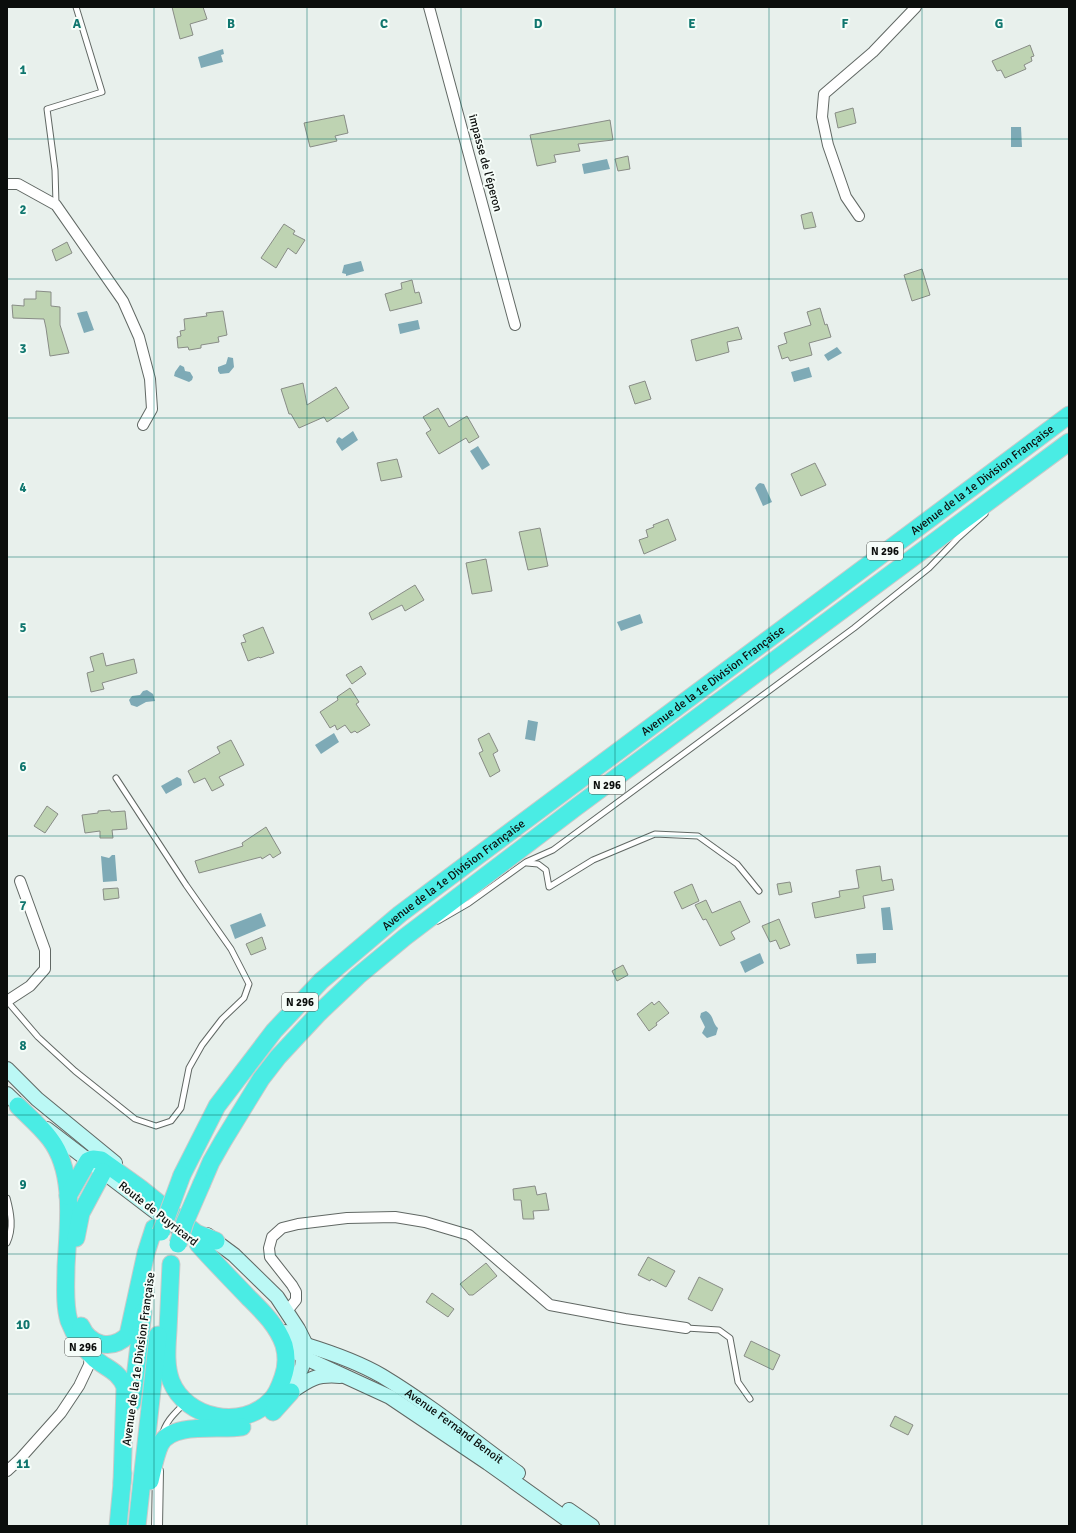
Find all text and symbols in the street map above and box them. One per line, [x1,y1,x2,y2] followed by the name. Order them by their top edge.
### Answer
[73,16,82,32] text: A
[227,16,235,32] text: B
[380,16,388,32] text: C
[534,16,543,32] text: D
[688,16,696,32] text: E
[842,16,849,32] text: F
[995,16,1003,32] text: G
[19,62,27,78] text: 1
[465,113,505,213] street label: impasse de l'éperon
[19,202,27,218] text: 2
[19,341,27,357] text: 3
[907,421,1057,538] street label: Avenue de la 1e Division Française
[19,480,27,496] text: 4
[867,542,903,560] road number: N 296
[19,620,27,636] text: 5
[638,622,788,739] street label: Avenue de la 1e Division Française
[19,759,27,775] text: 6
[589,776,625,794] road number: N 296
[379,816,528,934] street label: Avenue de la 1e Division Française
[19,898,27,914] text: 7
[282,993,318,1011] road number: N 296
[19,1038,27,1054] text: 8
[19,1177,27,1193] text: 9
[115,1178,201,1250] street label: Route de Puyricard
[119,1271,159,1447] street label: Avenue de la 1e Division Française
[16,1317,30,1333] text: 10
[65,1338,101,1356] road number: N 296
[402,1385,506,1467] street label: Avenue Fernand Benoit
[16,1456,30,1472] text: 11

